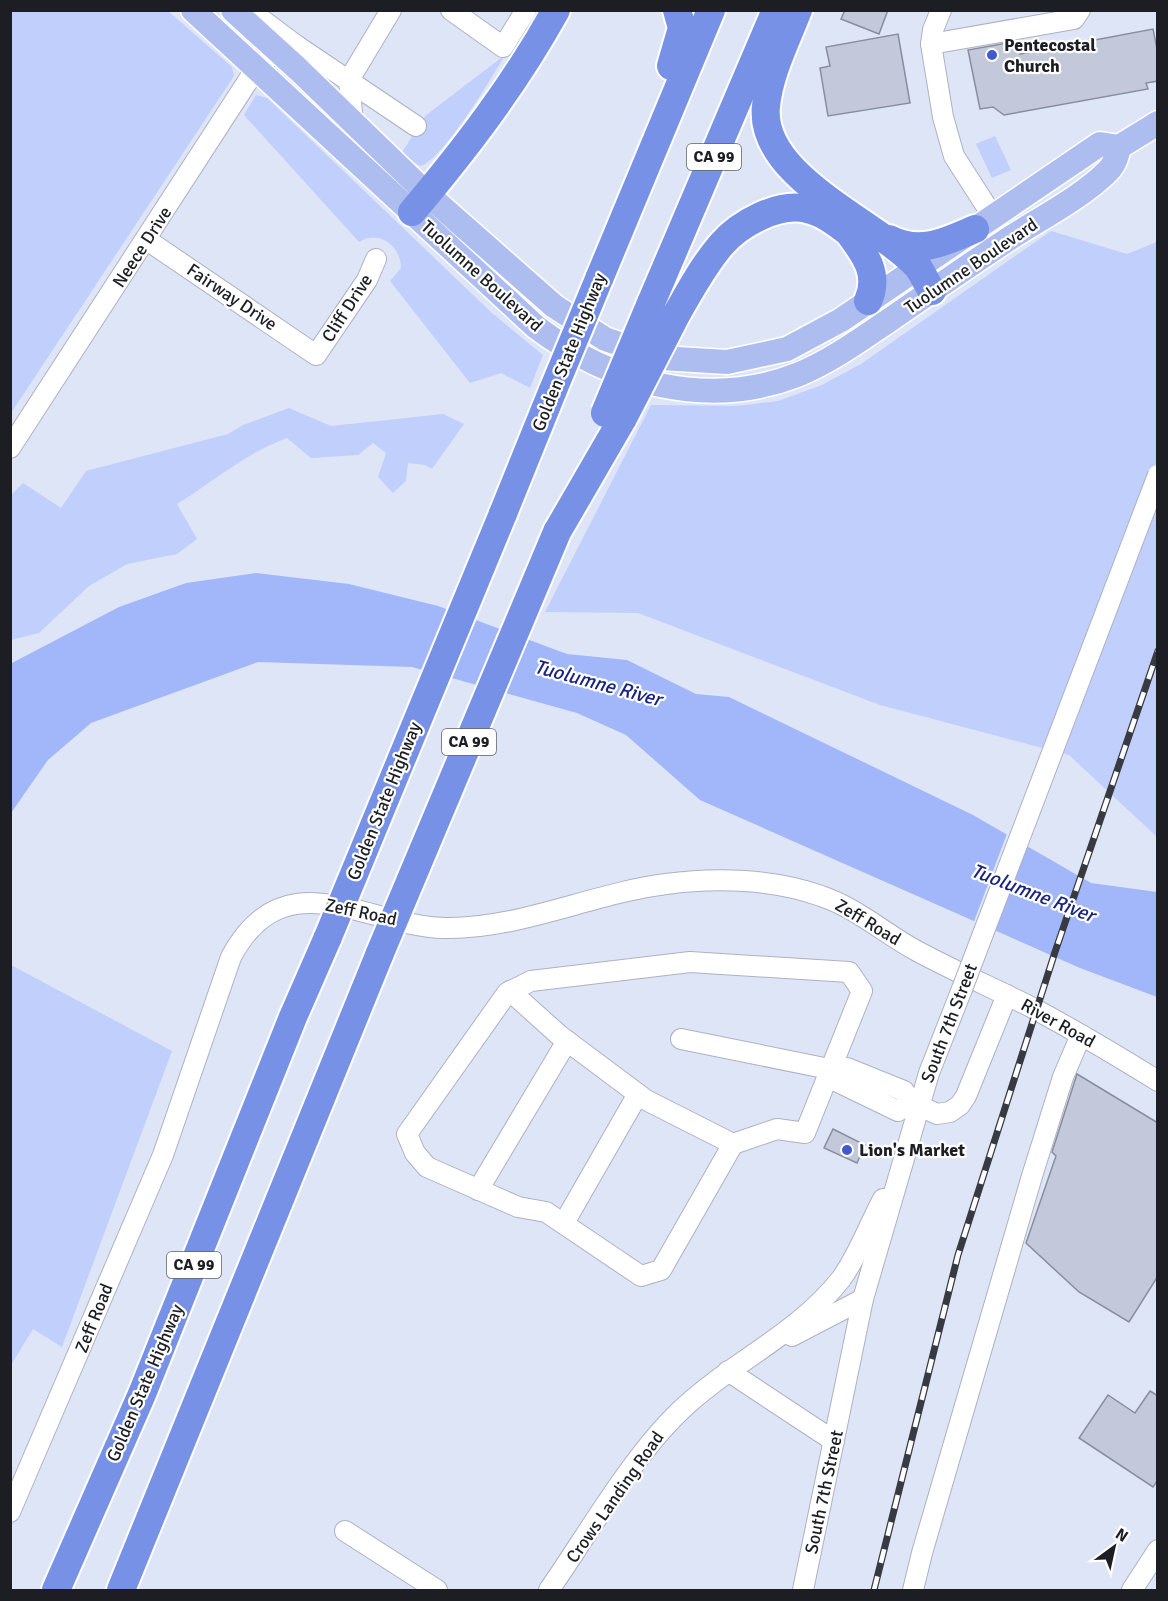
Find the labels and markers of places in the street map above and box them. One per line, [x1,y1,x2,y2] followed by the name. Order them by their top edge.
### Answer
[1004,34,1096,77] place label: Pentecostal Church
[985,48,999,62] marker: Pentecostal Church
[859,1139,965,1161] place label: Lion's Market
[840,1143,854,1157] marker: Lion's Market

